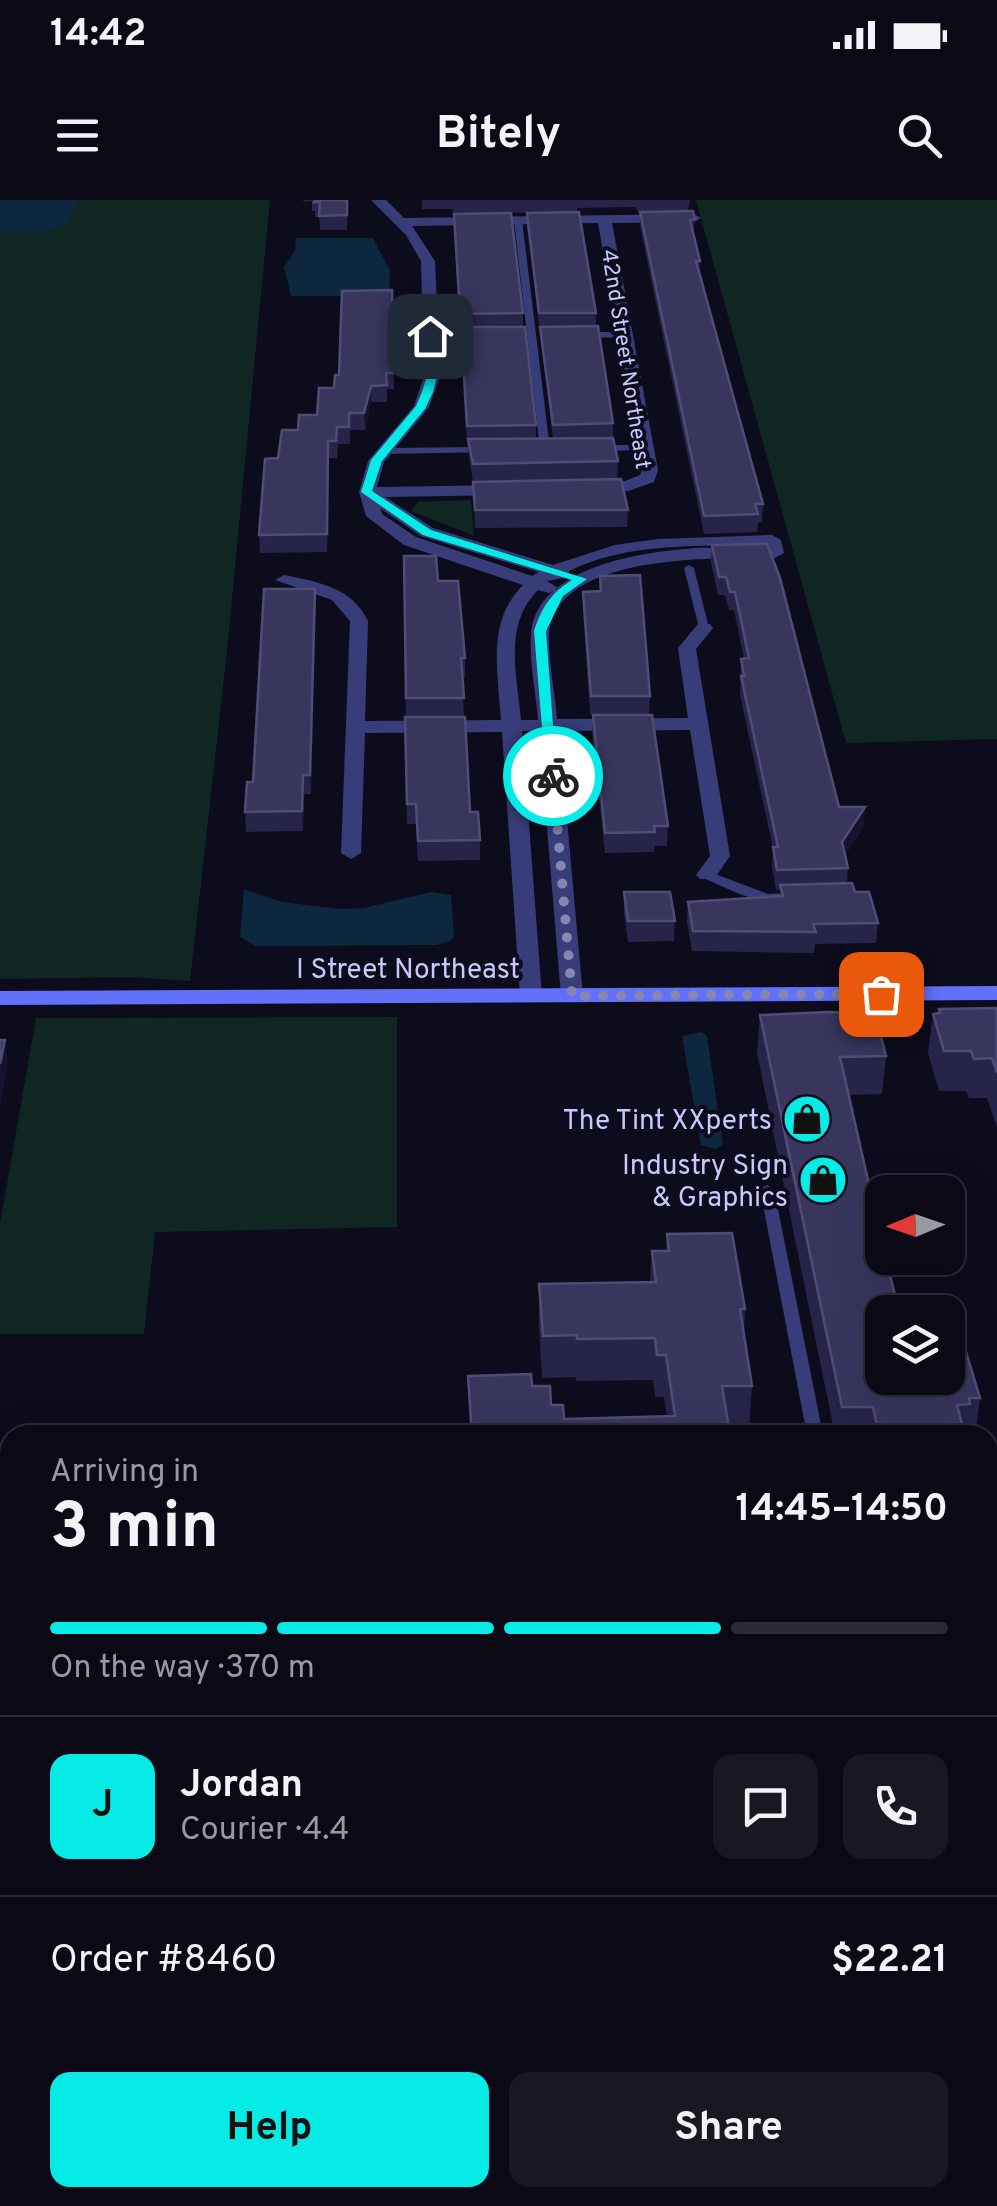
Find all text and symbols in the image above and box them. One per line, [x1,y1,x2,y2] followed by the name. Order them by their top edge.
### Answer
[50,11,147,60] text: 14:42
[436,107,561,164] text: Bitely
[50,108,105,163] icon: menu
[892,108,947,163] icon: search
[594,248,655,471] street label: 42nd Street Northeast
[388,294,473,379] pin
[403,309,458,364] icon: home
[503,726,603,826] courier
[526,749,581,804] icon: bike
[839,952,924,1037] pin
[296,953,520,989] street label: I Street Northeast
[854,967,909,1022] icon: bag
[781,1093,833,1145] shop icon: The Tint XXperts
[563,1104,772,1140] place label: The Tint XXperts
[622,1149,788,1217] place label: Industry Sign & Graphics
[797,1154,849,1206] shop icon: Industry Sign & Graphics
[865,1175,965,1275] north arrow
[865,1175,965,1395] map controls
[865,1295,965,1395] button: layers
[50,1453,199,1493] text: Arriving in
[735,1486,948,1535] text: 14:45–14:50
[50,1489,219,1571] text: 3 min
[50,1649,315,1689] text: On the way · 370 m
[713,1754,818,1859] button: chat
[843,1754,948,1859] button: phone
[180,1762,303,1811] text: Jordan
[92,1782,113,1831] text: J
[180,1811,349,1851] text: Courier · 4.4
[50,1937,277,1986] text: Order #8460
[831,1937,948,1986] text: $22.21
[50,2072,489,2187] button: Help
[509,2072,948,2187] button: Share

